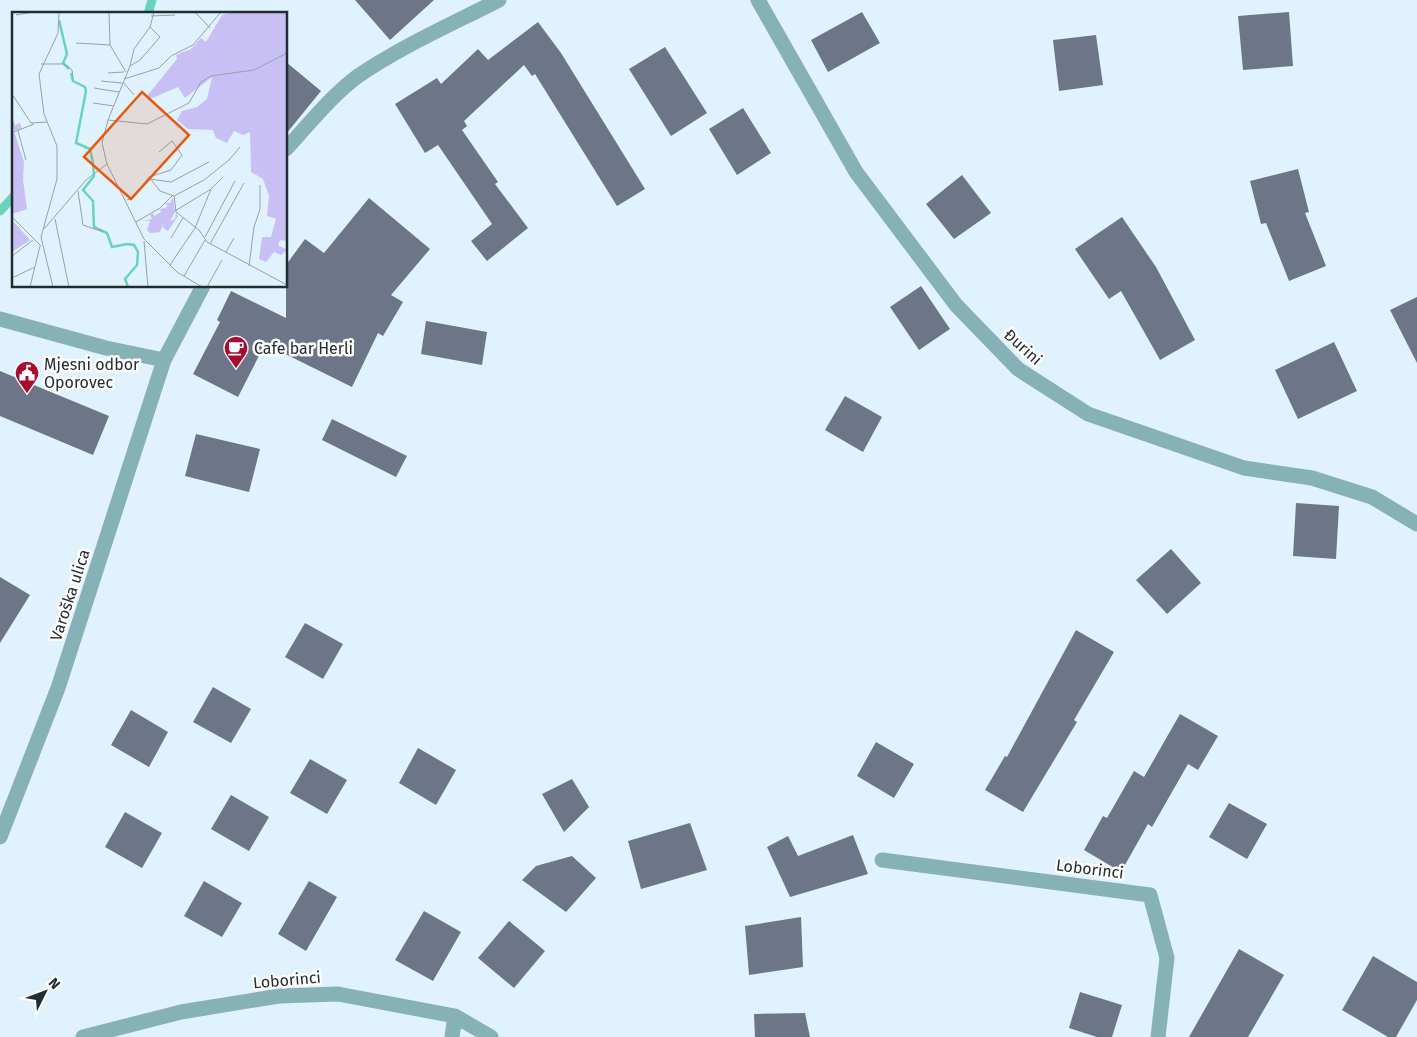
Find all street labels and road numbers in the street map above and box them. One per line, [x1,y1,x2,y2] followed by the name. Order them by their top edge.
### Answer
[1000,325,1046,369] street label: Đurini
[46,547,94,643] street label: Varoška ulica
[1055,855,1125,883] street label: Loborinci
[252,968,322,992] street label: Loborinci

